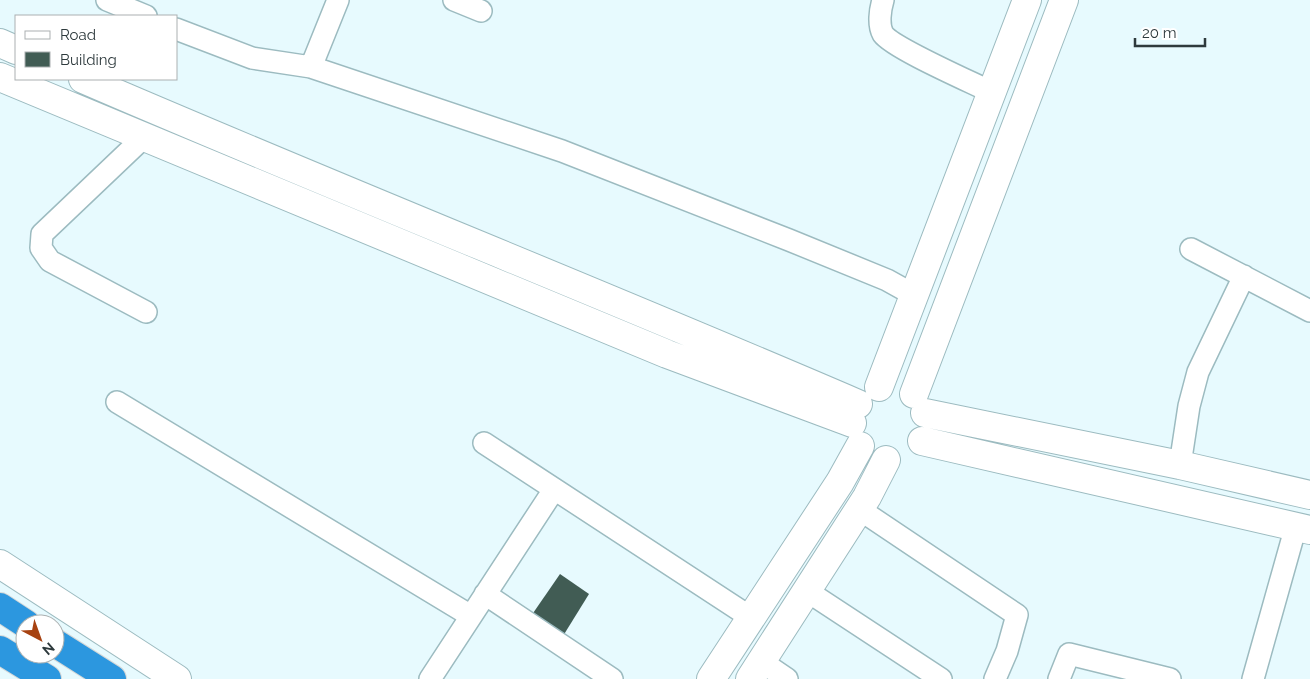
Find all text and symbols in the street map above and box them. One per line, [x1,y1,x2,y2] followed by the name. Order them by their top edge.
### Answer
[15,15,178,80] legend
[1135,15,1205,47] scale bar
[1142,24,1177,42] text: 20 m
[60,26,96,44] text: Road
[60,51,117,69] text: Building
[15,614,65,664] north arrow
[39,639,58,658] text: N

